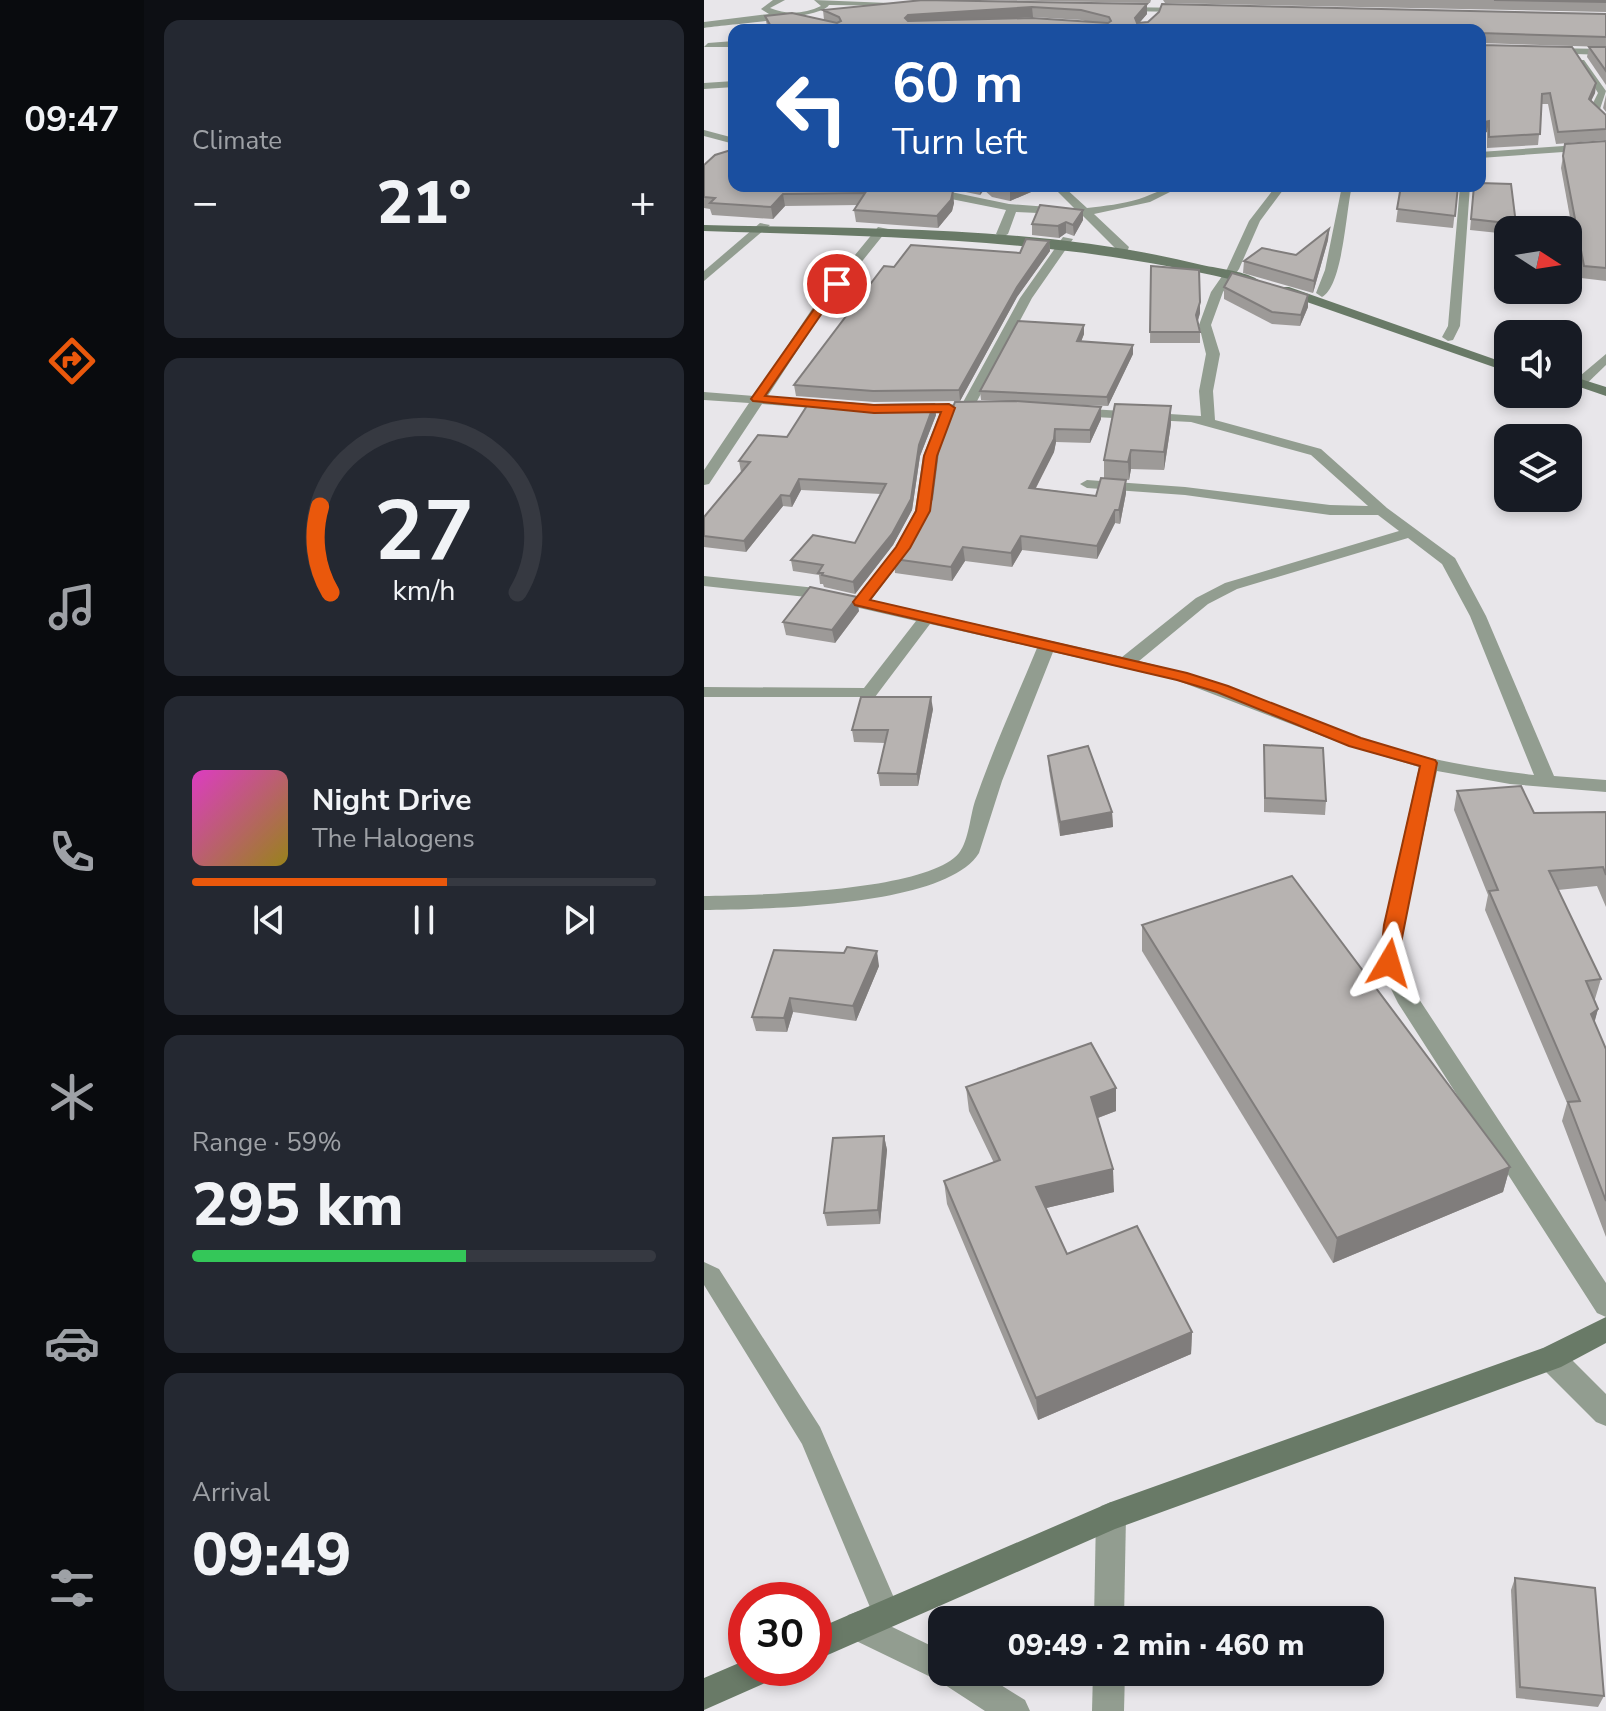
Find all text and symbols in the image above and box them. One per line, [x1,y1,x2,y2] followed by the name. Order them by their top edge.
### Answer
[892,45,1023,122] text: 60 m
[760,56,864,160] icon: left
[24,95,120,144] text: 09:47
[892,118,1027,167] text: Turn left
[192,123,282,158] text: Climate
[376,162,472,244] text: 21°
[192,173,218,233] text: −
[630,173,656,233] text: +
[1494,216,1582,304] north arrow
[1494,216,1582,512] map controls
[803,250,871,318] pin
[815,262,859,306] icon: arrive
[1494,320,1582,408] button: sound
[44,333,100,389] icon: directions
[1494,424,1582,512] button: layers
[374,475,474,588] text: 27
[393,571,455,610] text: km/h
[44,579,100,635] icon: music
[312,780,471,821] text: Night Drive
[312,821,475,856] text: The Halogens
[44,824,100,880] icon: phone
[247,898,291,942] icon: previous
[402,898,446,942] icon: pause
[557,898,601,942] icon: next
[1347,921,1431,1005] position arrow
[44,1069,100,1125] icon: climate
[192,1125,342,1160] text: Range · 59%
[192,1164,404,1246] text: 295 km
[44,1315,100,1371] icon: car
[192,1475,270,1510] text: Arrival
[192,1514,352,1596] text: 09:49
[44,1560,100,1616] icon: filters
[728,1582,832,1686] speed limit sign: 30
[1008,1625,1304,1666] text: 09:49 · 2 min · 460 m

